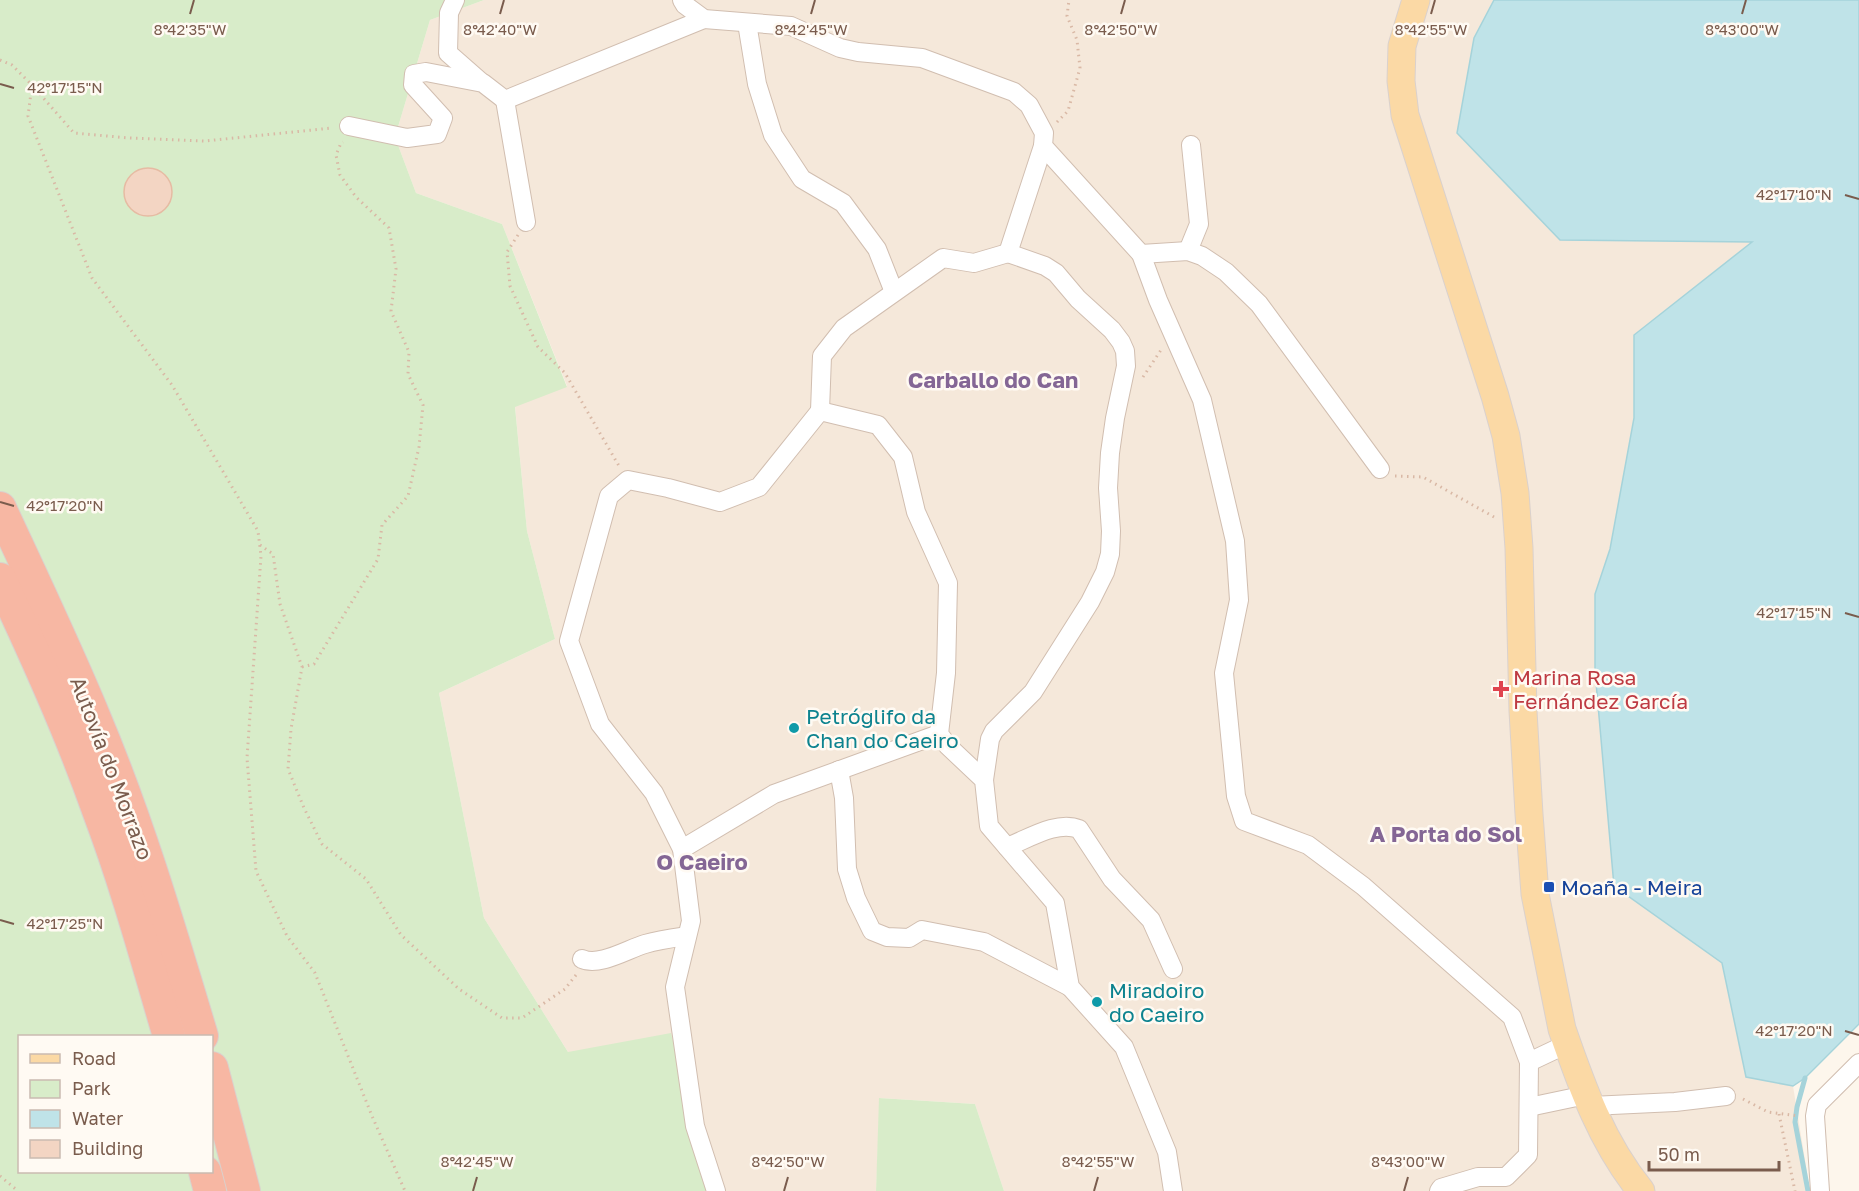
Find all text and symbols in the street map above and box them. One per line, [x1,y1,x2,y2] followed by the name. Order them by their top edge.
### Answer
[154,20,226,38] text: 8°42'35"W
[463,20,537,38] text: 8°42'40"W
[774,20,848,38] text: 8°42'45"W
[1084,20,1158,38] text: 8°42'50"W
[1395,20,1467,38] text: 8°42'55"W
[1705,20,1779,38] text: 8°43'00"W
[27,78,103,96] text: 42°17'15"N
[1756,185,1832,203] text: 42°17'10"N
[908,366,1078,393] district label: Carballo do Can
[26,496,104,514] text: 42°17'20"N
[1756,603,1832,621] text: 42°17'15"N
[1513,664,1688,714] place label: Marina Rosa Fernández García
[65,673,159,863] street label: Autovía do Morrazo
[1494,682,1508,696] marker: Marina Rosa Fernández García
[806,703,959,753] place label: Petróglifo da Chan do Caeiro
[787,721,801,735] marker: Petróglifo da Chan do Caeiro
[1370,820,1522,847] district label: A Porta do Sol
[656,848,748,875] district label: O Caeiro
[1561,874,1703,900] place label: Moaña - Meira
[1542,880,1556,894] marker: Moaña - Meira
[27,914,103,932] text: 42°17'25"N
[1109,977,1204,1027] place label: Miradoiro do Caeiro
[1090,995,1104,1009] marker: Miradoiro do Caeiro
[1755,1021,1833,1039] text: 42°17'20"N
[18,1035,213,1173] legend
[72,1047,116,1069] text: Road
[72,1077,111,1099] text: Park
[72,1107,123,1129] text: Water
[1649,1134,1780,1172] scale bar
[72,1137,143,1159] text: Building
[1658,1143,1700,1165] text: 50 m
[440,1152,514,1170] text: 8°42'45"W
[751,1152,825,1170] text: 8°42'50"W
[1062,1152,1134,1170] text: 8°42'55"W
[1371,1152,1445,1170] text: 8°43'00"W

